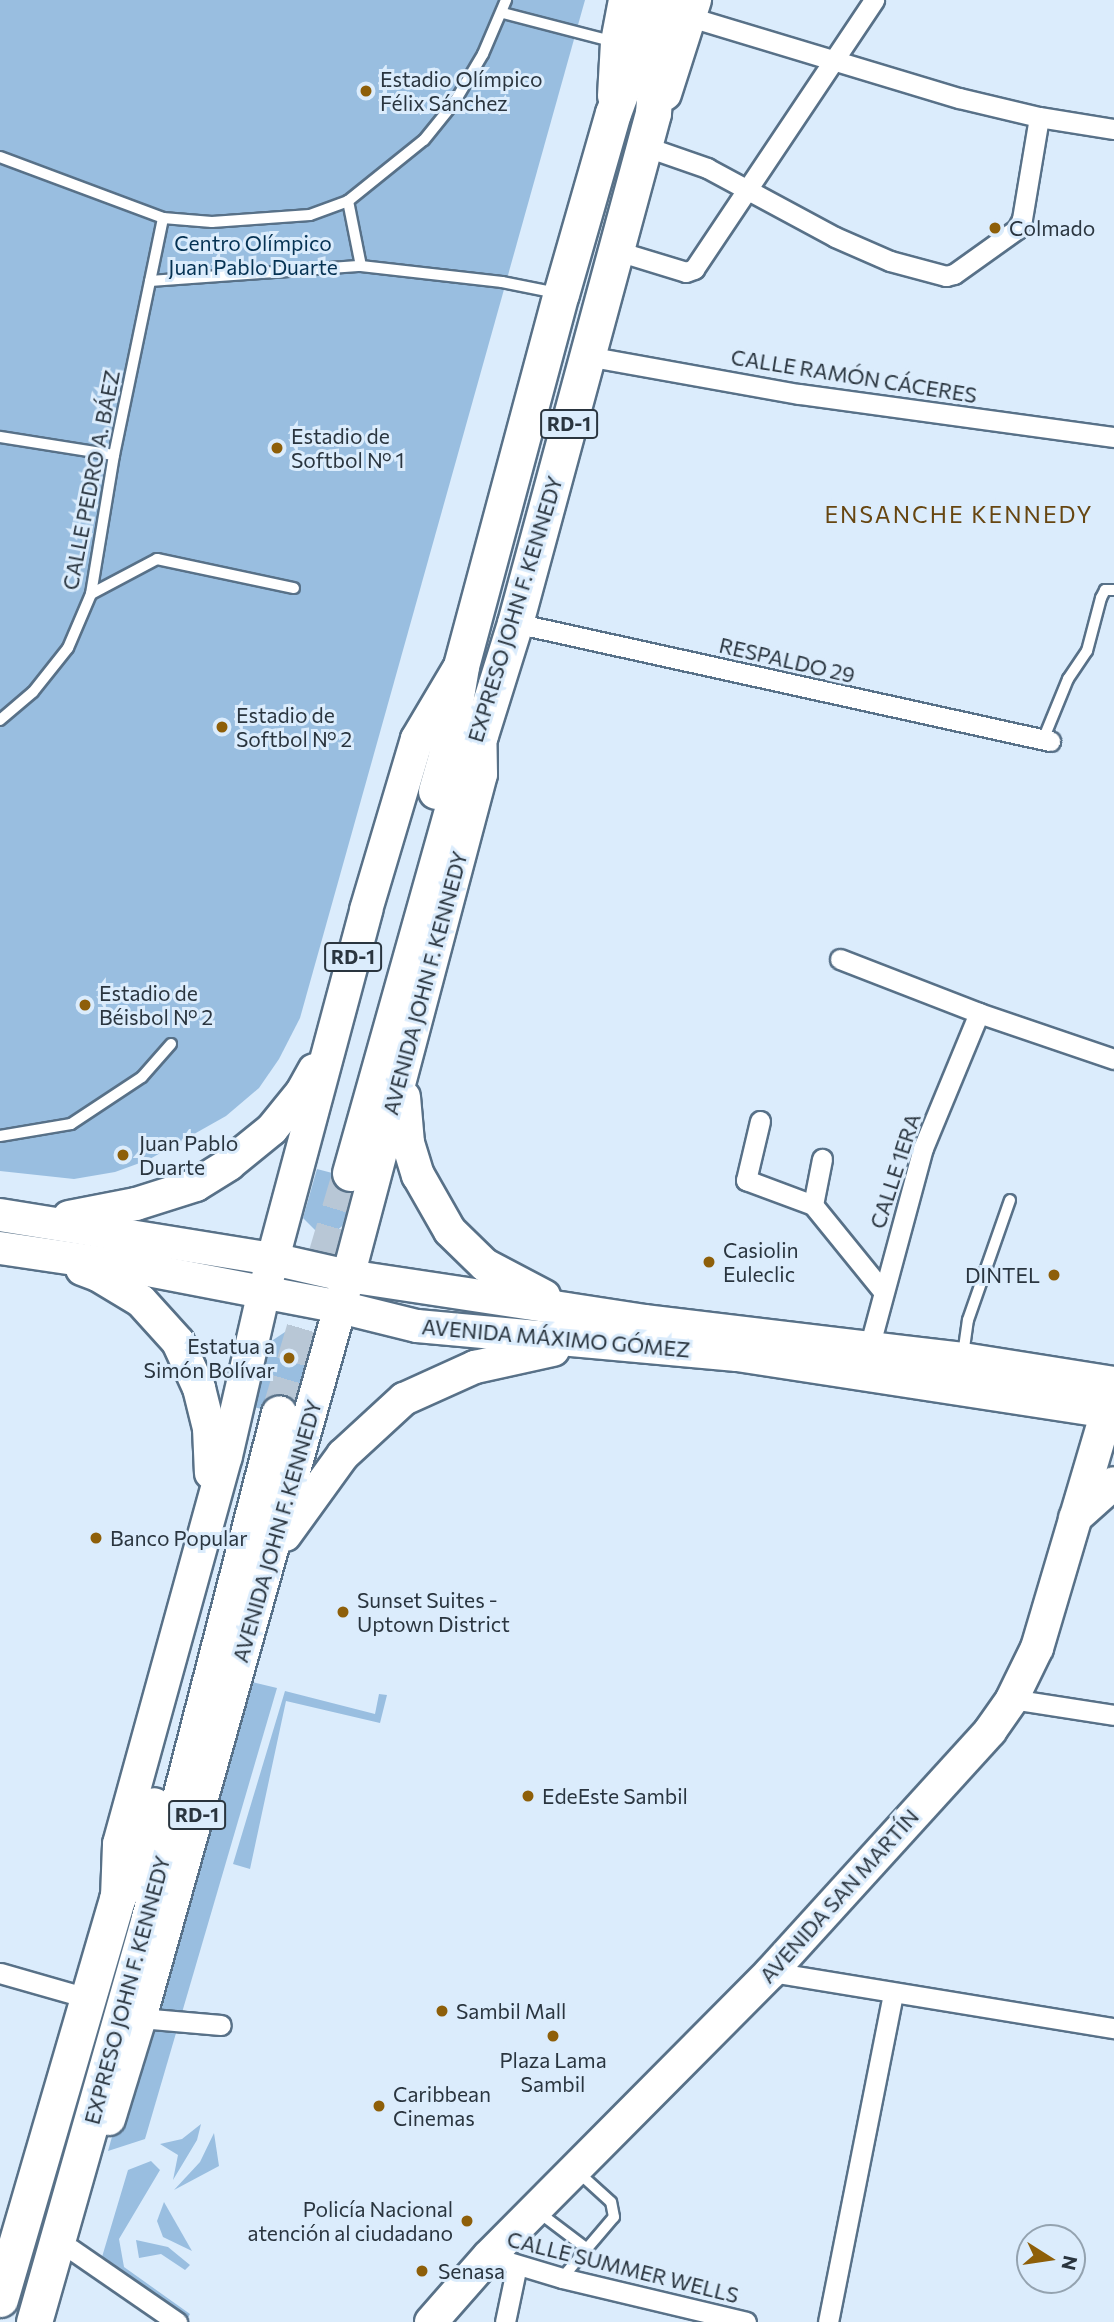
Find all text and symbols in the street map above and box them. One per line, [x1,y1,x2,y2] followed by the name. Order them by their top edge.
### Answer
[380,66,543,116] place label: Estadio Olímpico Félix Sánchez
[358,83,374,99] marker: Estadio Olímpico Félix Sánchez
[1009,215,1095,241] place label: Colmado
[987,220,1003,236] marker: Colmado
[168,230,338,280] park label: Centro Olímpico Juan Pablo Duarte
[729,344,979,408] street label: CALLE RAMÓN CÁCERES
[57,368,125,592] street label: CALLE PEDRO A. BÁEZ
[539,408,599,440] road number: RD-1
[291,423,405,473] place label: Estadio de Softbol Nº 1
[269,440,285,456] marker: Estadio de Softbol Nº 1
[462,473,568,745] street label: EXPRESO JOHN F. KENNEDY
[826,500,1092,528] district label: ENSANCHE KENNEDY
[717,632,857,688] street label: RESPALDO 29
[236,702,352,752] place label: Estadio de Softbol Nº 2
[214,719,230,735] marker: Estadio de Softbol Nº 2
[378,848,472,1118] street label: AVENIDA JOHN F. KENNEDY
[323,942,383,973] road number: RD-1
[99,980,213,1030] place label: Estadio de Béisbol Nº 2
[77,997,93,1013] marker: Estadio de Béisbol Nº 2
[865,1110,925,1232] street label: CALLE 1ERA
[139,1130,238,1180] place label: Juan Pablo Duarte
[113,1145,133,1165] marker: Juan Pablo Duarte
[723,1237,799,1287] place label: Casiolin Euleclic
[701,1254,717,1270] marker: Casiolin Euleclic
[965,1262,1040,1288] place label: DINTEL
[1046,1267,1062,1283] marker: DINTEL
[421,1314,691,1362] street label: AVENIDA MÁXIMO GÓMEZ
[144,1333,275,1383] place label: Estatua a Simón Bolívar
[281,1350,297,1366] marker: Estatua a Simón Bolívar
[227,1397,327,1665] street label: AVENIDA JOHN F. KENNEDY
[110,1525,248,1551] place label: Banco Popular
[88,1530,104,1546] marker: Banco Popular
[357,1587,510,1637] place label: Sunset Suites - Uptown District
[335,1604,351,1620] marker: Sunset Suites - Uptown District
[542,1783,688,1809] place label: EdeEste Sambil
[520,1788,536,1804] marker: EdeEste Sambil
[167,1800,227,1830] road number: RD-1
[754,1804,924,1988] street label: AVENIDA SAN MARTÍN
[79,1853,175,2127] street label: EXPRESO JOHN F. KENNEDY
[456,1998,566,2024] place label: Sambil Mall
[434,2003,450,2019] marker: Sambil Mall
[545,2028,561,2044] marker: Plaza Lama Sambil
[499,2047,607,2097] place label: Plaza Lama Sambil
[393,2081,491,2131] place label: Caribbean Cinemas
[371,2098,387,2114] marker: Caribbean Cinemas
[247,2196,453,2246] place label: Policía Nacional atención al ciudadano
[459,2213,475,2229] marker: Policía Nacional atención al ciudadano
[1016,2224,1086,2294] north arrow
[505,2226,741,2308] street label: CALLE SUMMER WELLS
[1057,2254,1083,2272] text: N
[438,2258,505,2284] place label: Senasa
[412,2261,432,2281] marker: Senasa

